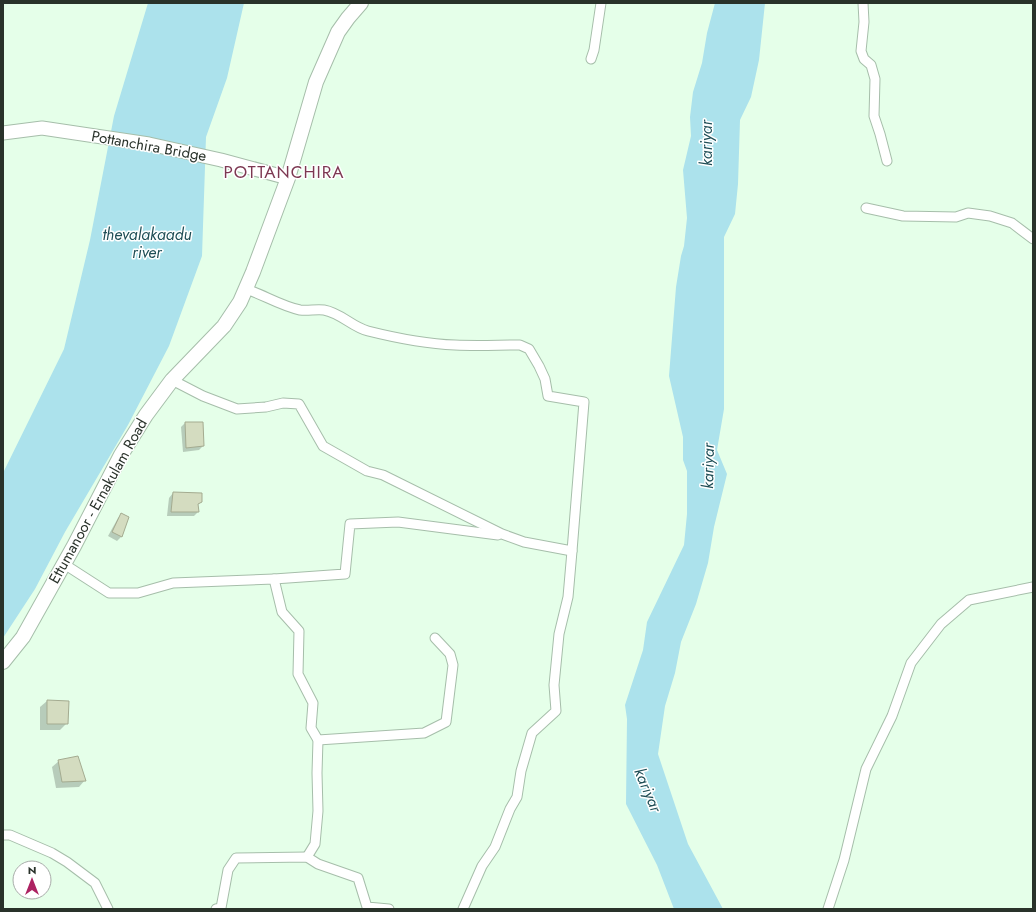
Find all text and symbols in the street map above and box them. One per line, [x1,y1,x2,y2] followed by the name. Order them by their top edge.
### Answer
[695,118,718,166] water label: kariyar
[90,125,208,167] street label: Pottanchira Bridge
[224,160,344,184] district label: POTTANCHIRA
[102,223,192,264] water label: thevalakaadu river
[43,414,153,588] street label: Ettumanoor - Ernakulam Road
[696,441,720,489] water label: kariyar
[628,764,668,817] water label: kariyar
[12,860,52,900] north arrow
[28,862,36,878] text: N

